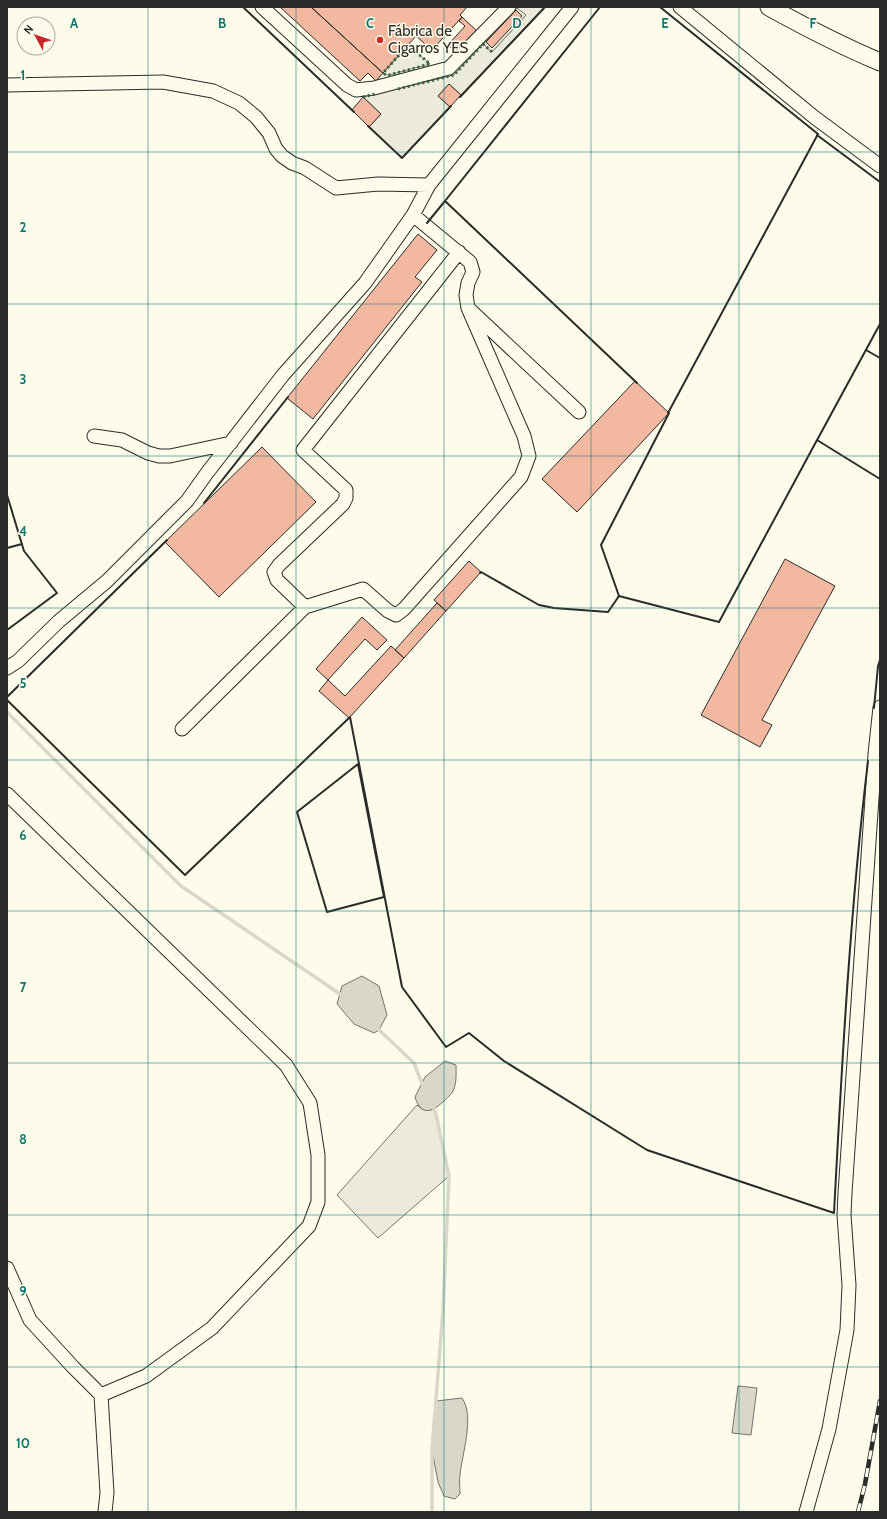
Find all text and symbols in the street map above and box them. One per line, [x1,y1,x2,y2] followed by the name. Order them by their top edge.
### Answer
[70,15,79,31] text: A
[218,15,226,31] text: B
[366,15,374,31] text: C
[512,15,522,31] text: D
[661,15,669,31] text: E
[810,15,817,31] text: F
[16,16,56,56] north arrow
[20,22,36,37] text: N
[388,22,468,57] place label: Fábrica de Cigarros YES
[375,35,385,45] marker: Fábrica de Cigarros YES
[21,67,25,83] text: 1
[20,219,27,235] text: 2
[19,371,27,387] text: 3
[19,523,27,539] text: 4
[20,675,27,691] text: 5
[19,827,27,843] text: 6
[20,979,27,995] text: 7
[19,1131,27,1147] text: 8
[19,1283,27,1299] text: 9
[16,1435,30,1451] text: 10

